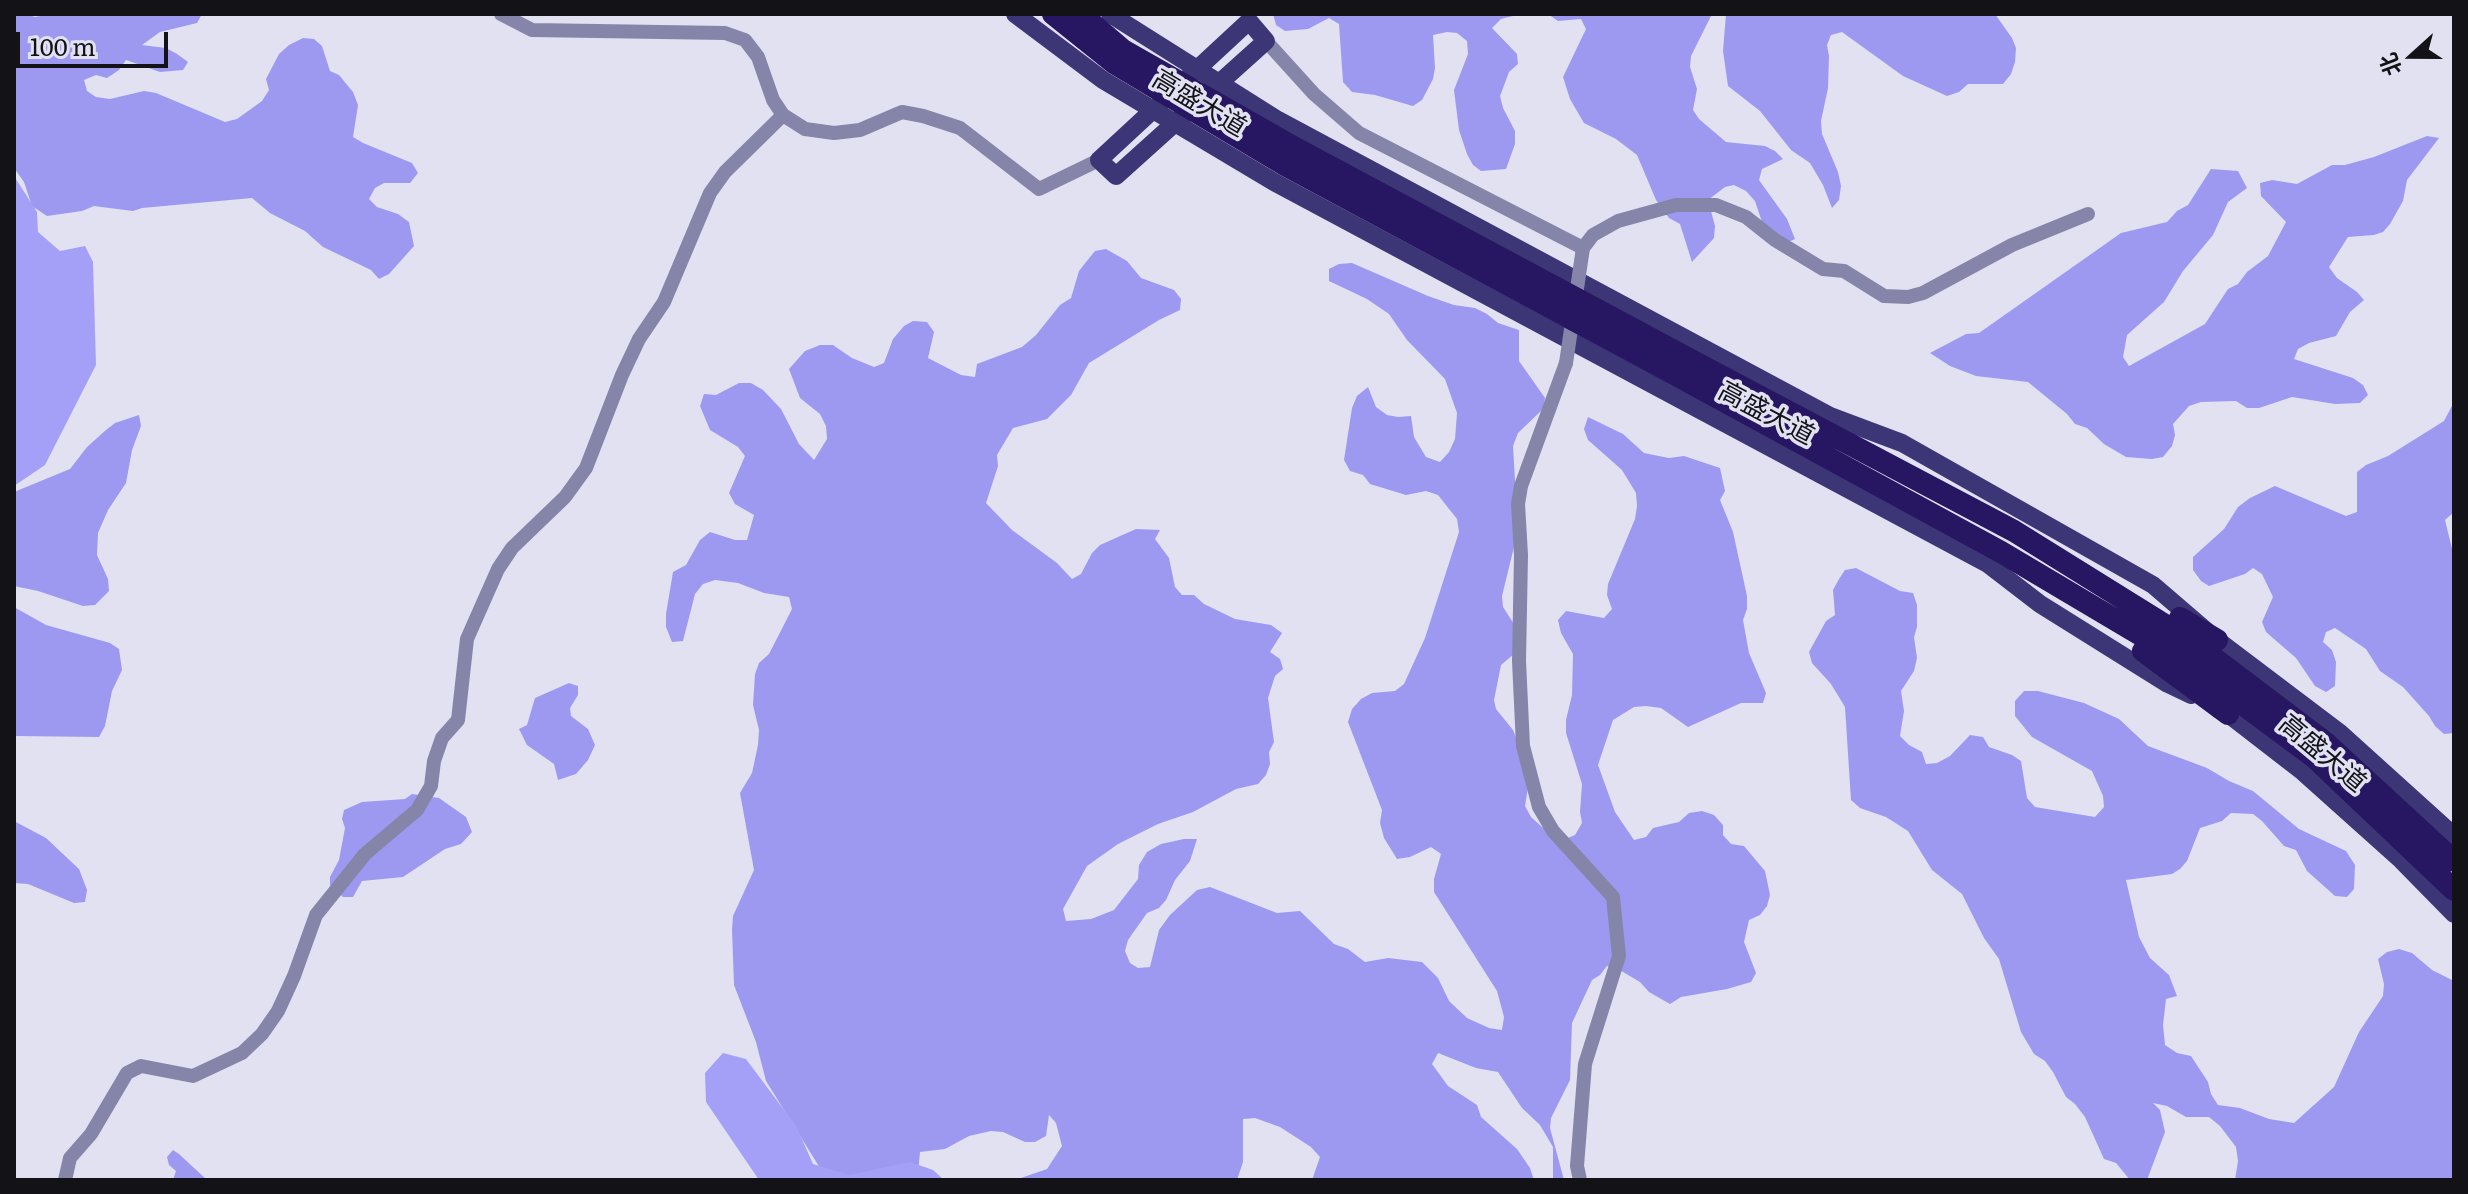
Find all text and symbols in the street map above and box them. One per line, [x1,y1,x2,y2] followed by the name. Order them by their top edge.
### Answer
[20,16,172,66] scale bar
[2372,16,2452,96] north arrow
[30,28,96,63] text: 100 m
[2370,49,2408,81] text: 北
[1146,64,1252,144] street label: 高盛大道
[1713,376,1819,452] street label: 高盛大道
[2272,709,2372,799] street label: 高盛大道

